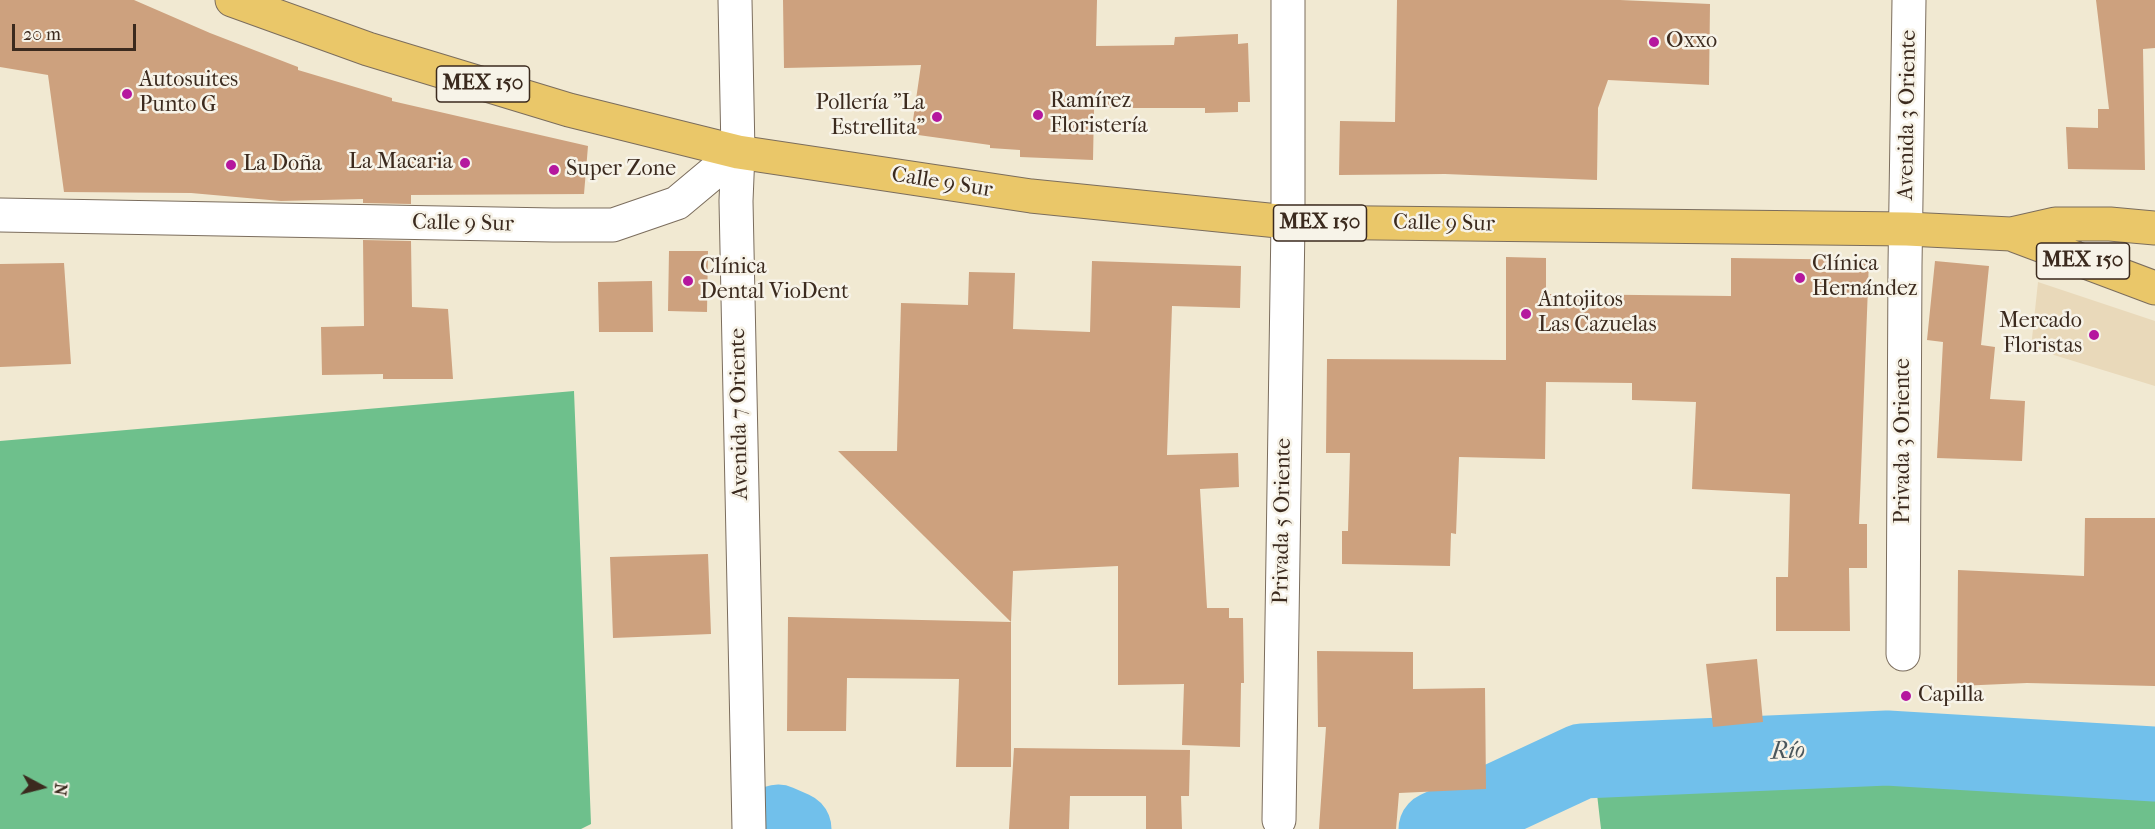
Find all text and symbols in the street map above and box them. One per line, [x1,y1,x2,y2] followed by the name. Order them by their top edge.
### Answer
[15,12,140,50] scale bar
[23,24,61,45] text: 20 m
[1666,29,1717,55] place label: Oxxo
[1893,30,1923,200] street label: Avenida 3 Oriente
[1647,35,1661,49] marker: Oxxo
[436,66,530,102] road number: MEX 150
[139,68,238,119] place label: Autosuites Punto G
[120,87,134,101] marker: Autosuites Punto G
[1050,89,1148,140] place label: Ramírez Floristería
[816,91,925,142] place label: Pollería "La Estrellita"
[1031,108,1045,122] marker: Ramírez Floristería
[930,110,944,124] marker: Pollería "La Estrellita"
[349,150,453,176] place label: La Macaria
[243,152,322,178] place label: La Doña
[458,156,472,170] marker: La Macaria
[566,157,676,183] place label: Super Zone
[224,158,238,172] marker: La Doña
[890,162,994,204] street label: Calle 9 Sur
[547,163,561,177] marker: Super Zone
[1274,205,1366,241] road number: MEX 150
[412,210,514,238] street label: Calle 9 Sur
[1393,210,1495,238] street label: Calle 9 Sur
[2036,243,2130,279] road number: MEX 150
[1812,252,1918,304] place label: Clínica Hernández
[700,255,849,306] place label: Clínica Dental VioDent
[1793,271,1807,285] marker: Clínica Hernández
[681,274,695,288] marker: Clínica Dental VioDent
[1538,288,1657,340] place label: Antojitos Las Cazuelas
[1519,307,1533,321] marker: Antojitos Las Cazuelas
[1999,309,2082,360] place label: Mercado Floristas
[725,328,755,500] street label: Avenida 7 Oriente
[2087,328,2101,342] marker: Mercado Floristas
[1891,358,1917,524] street label: Privada 3 Oriente
[1268,438,1298,604] street label: Privada 5 Oriente
[1918,683,1984,709] place label: Capilla
[1899,689,1913,703] marker: Capilla
[1770,737,1806,767] water label: Río
[12,757,72,817] north arrow
[50,782,71,796] text: N

